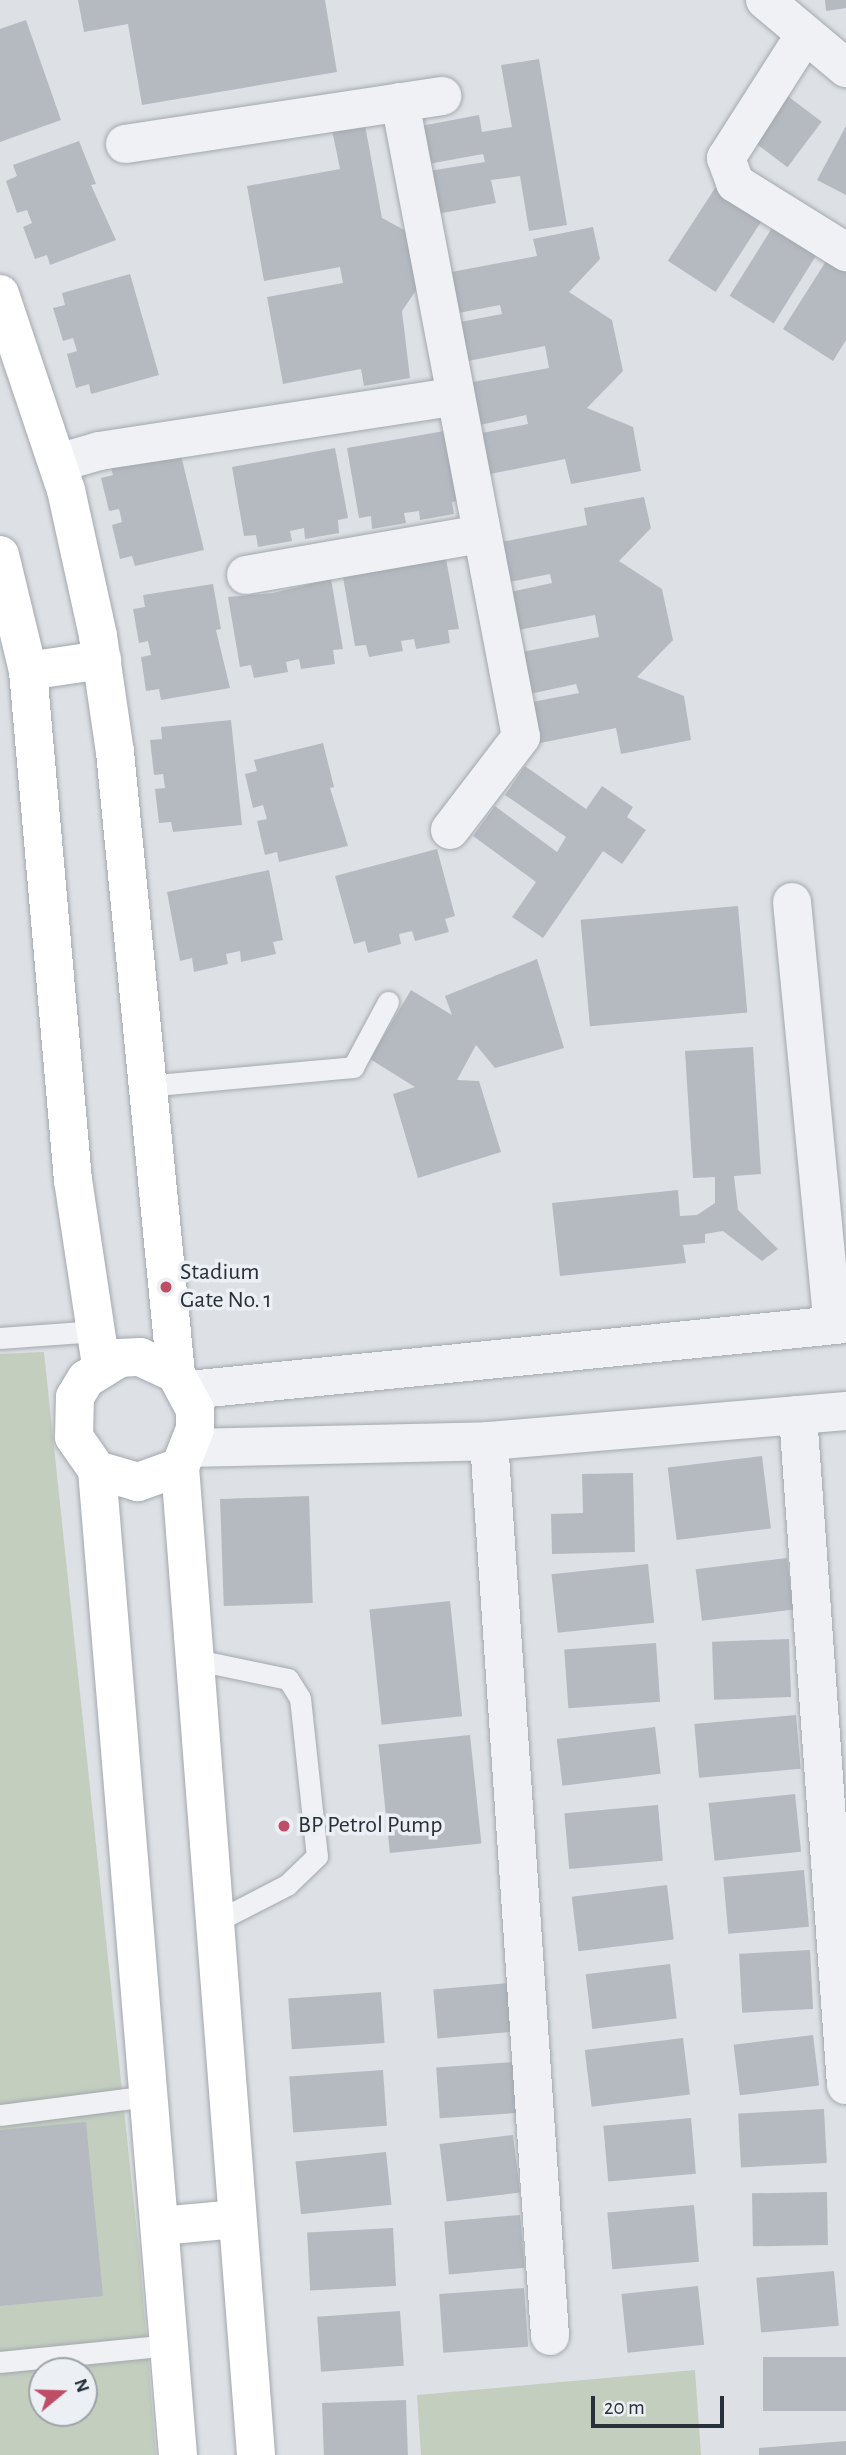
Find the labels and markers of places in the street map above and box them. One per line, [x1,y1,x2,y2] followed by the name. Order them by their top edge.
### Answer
[180,1259,272,1315] place label: Stadium Gate No. 1
[158,1279,174,1295] marker: Stadium Gate No. 1
[298,1812,442,1840] place label: BP Petrol Pump
[276,1818,292,1834] marker: BP Petrol Pump

